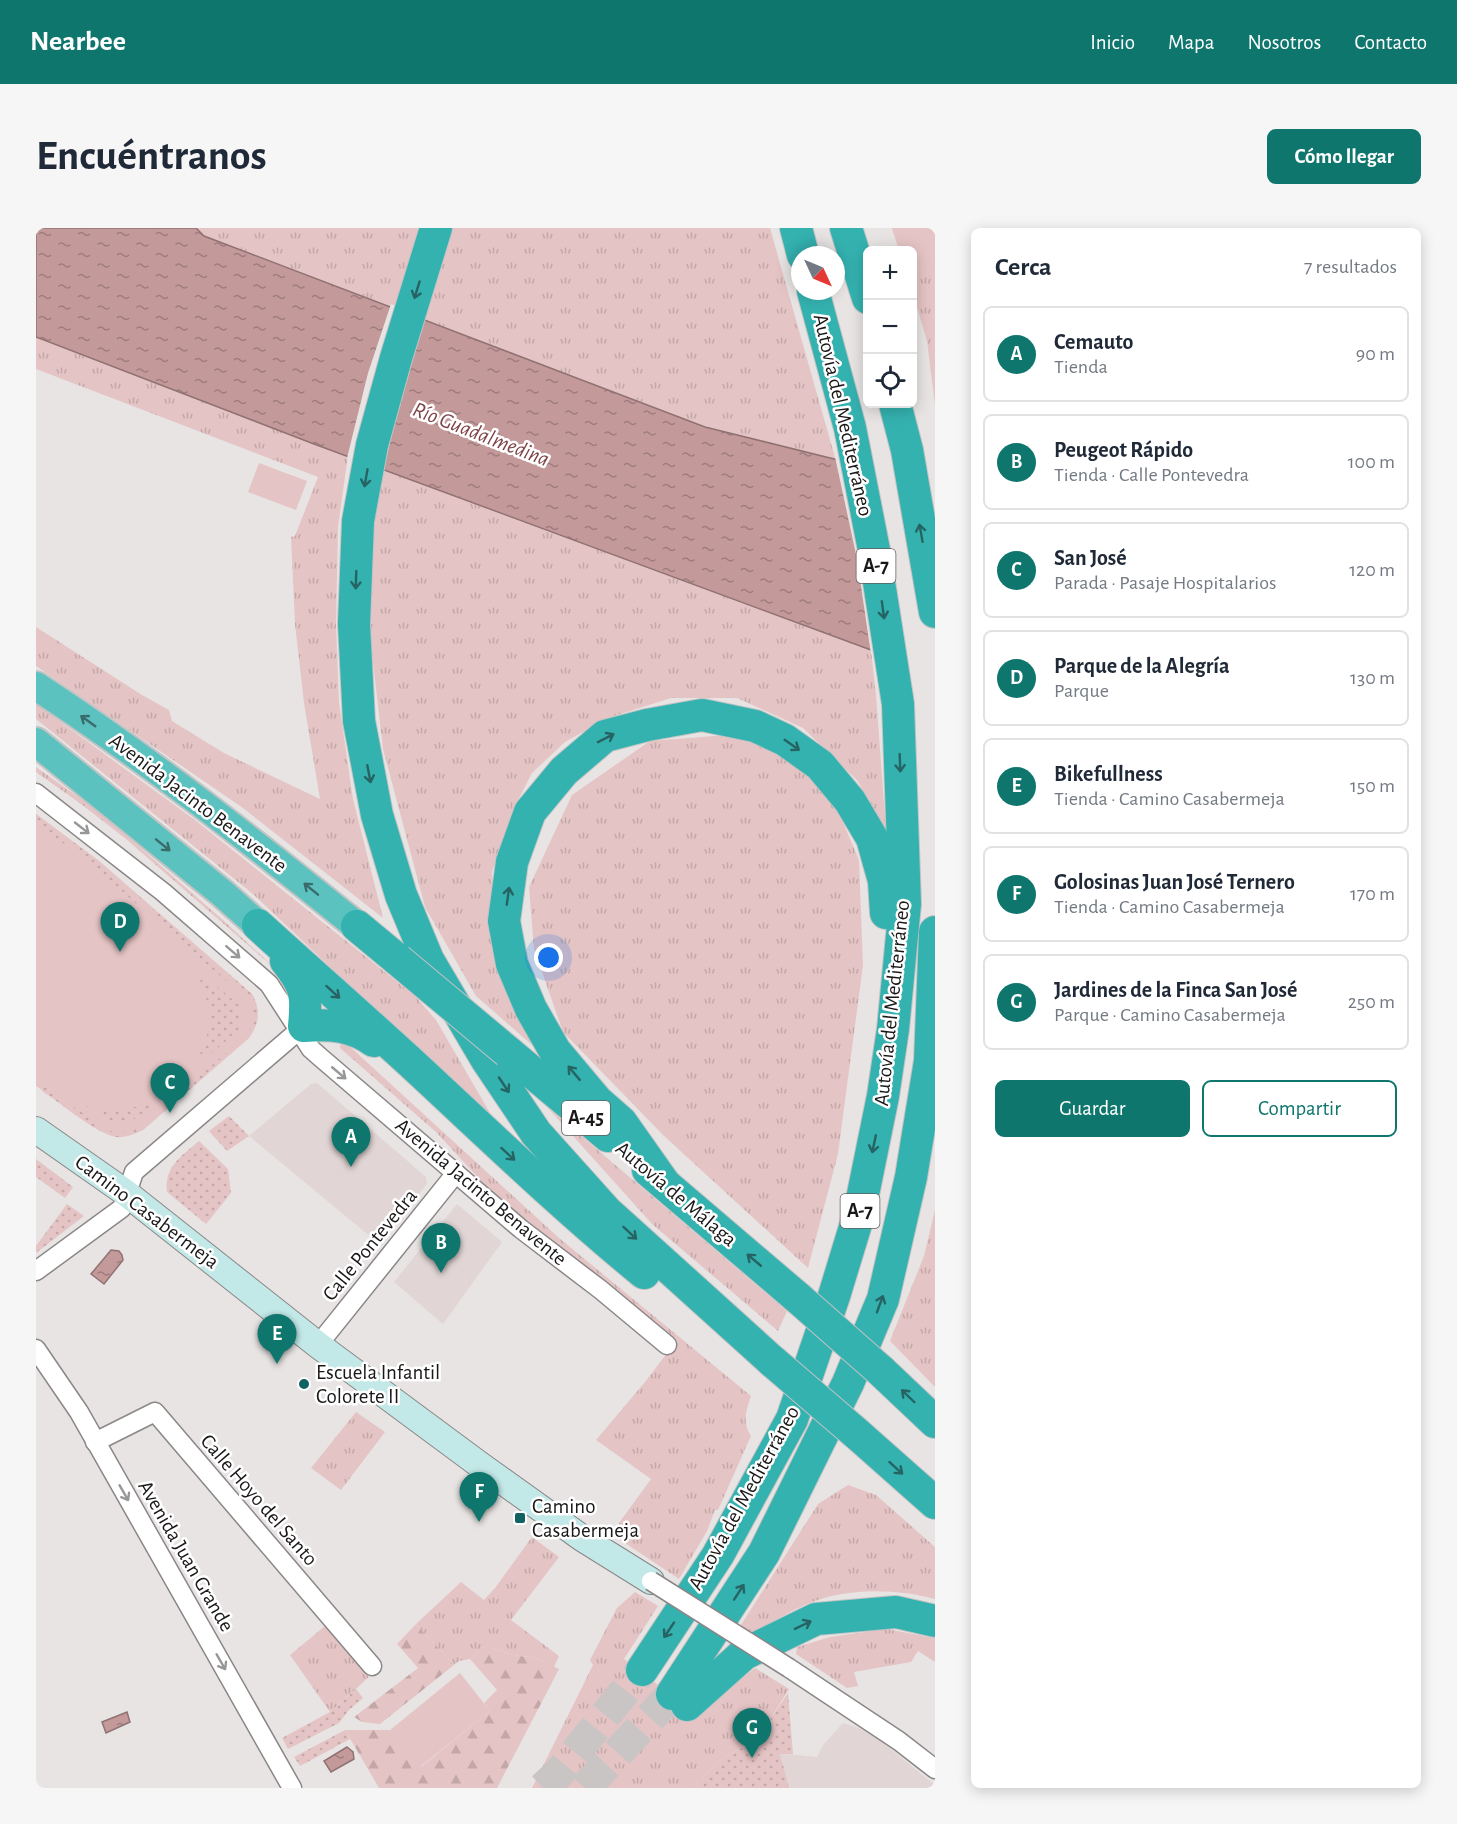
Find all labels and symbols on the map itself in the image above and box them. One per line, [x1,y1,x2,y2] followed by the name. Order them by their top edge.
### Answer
[791,246,845,300] north arrow
[411,280,422,299] one-way arrow
[810,312,876,518] street label: Autovía del Mediterráneo
[410,398,552,470] water label: Río Guadalmedina
[360,468,371,488] one-way arrow
[916,524,927,544] one-way arrow
[856,549,896,583] road number: A-7
[350,569,361,589] one-way arrow
[877,599,888,619] one-way arrow
[81,715,97,727] one-way arrow
[105,730,291,876] street label: Avenida Jacinto Benavente
[597,731,615,743] one-way arrow
[783,739,800,751] one-way arrow
[894,752,905,772] one-way arrow
[364,763,375,783] one-way arrow
[74,822,90,835] one-way arrow
[155,838,170,852] one-way arrow
[303,883,319,896] one-way arrow
[502,887,513,907] one-way arrow
[871,899,913,1107] street label: Autovía del Mediterráneo
[100,902,140,952] pin: D
[534,943,563,972] your location
[225,945,240,959] one-way arrow
[325,985,340,999] one-way arrow
[150,1064,190,1113] pin: C
[331,1066,346,1080] one-way arrow
[567,1066,581,1081] one-way arrow
[498,1076,510,1093] one-way arrow
[562,1101,610,1135] road number: A-45
[390,1113,572,1271] street label: Avenida Jacinto Benavente
[332,1118,370,1167] pin: A
[867,1135,879,1154] one-way arrow
[612,1138,741,1251] street label: Autovía de Málaga
[501,1147,516,1161] one-way arrow
[71,1151,223,1273] street label: Camino Casabermeja
[319,1185,421,1305] street label: Calle Pontevedra
[840,1194,880,1228] road number: A-7
[422,1224,460,1273] pin: B
[622,1226,637,1240] one-way arrow
[746,1253,762,1266] one-way arrow
[876,1296,887,1314] one-way arrow
[258,1314,296,1364] pin: E
[316,1362,440,1407] place label: Escuela Infantil Colorete II
[297,1377,311,1391] marker: Escuela Infantil Colorete II
[900,1389,915,1404] one-way arrow
[685,1402,803,1594] street label: Autovía del Mediterráneo
[197,1430,321,1570] street label: Calle Hoyo del Santo
[888,1461,903,1475] one-way arrow
[460,1472,498,1522] pin: F
[134,1477,238,1635] street label: Avenida Juan Grande
[119,1483,130,1501] one-way arrow
[532,1496,639,1541] place label: Camino Casabermeja
[513,1511,527,1525] marker: Camino Casabermeja
[733,1584,745,1601] one-way arrow
[794,1618,812,1630] one-way arrow
[663,1621,675,1637] one-way arrow
[215,1653,227,1670] one-way arrow
[732,1708,772,1758] pin: G

